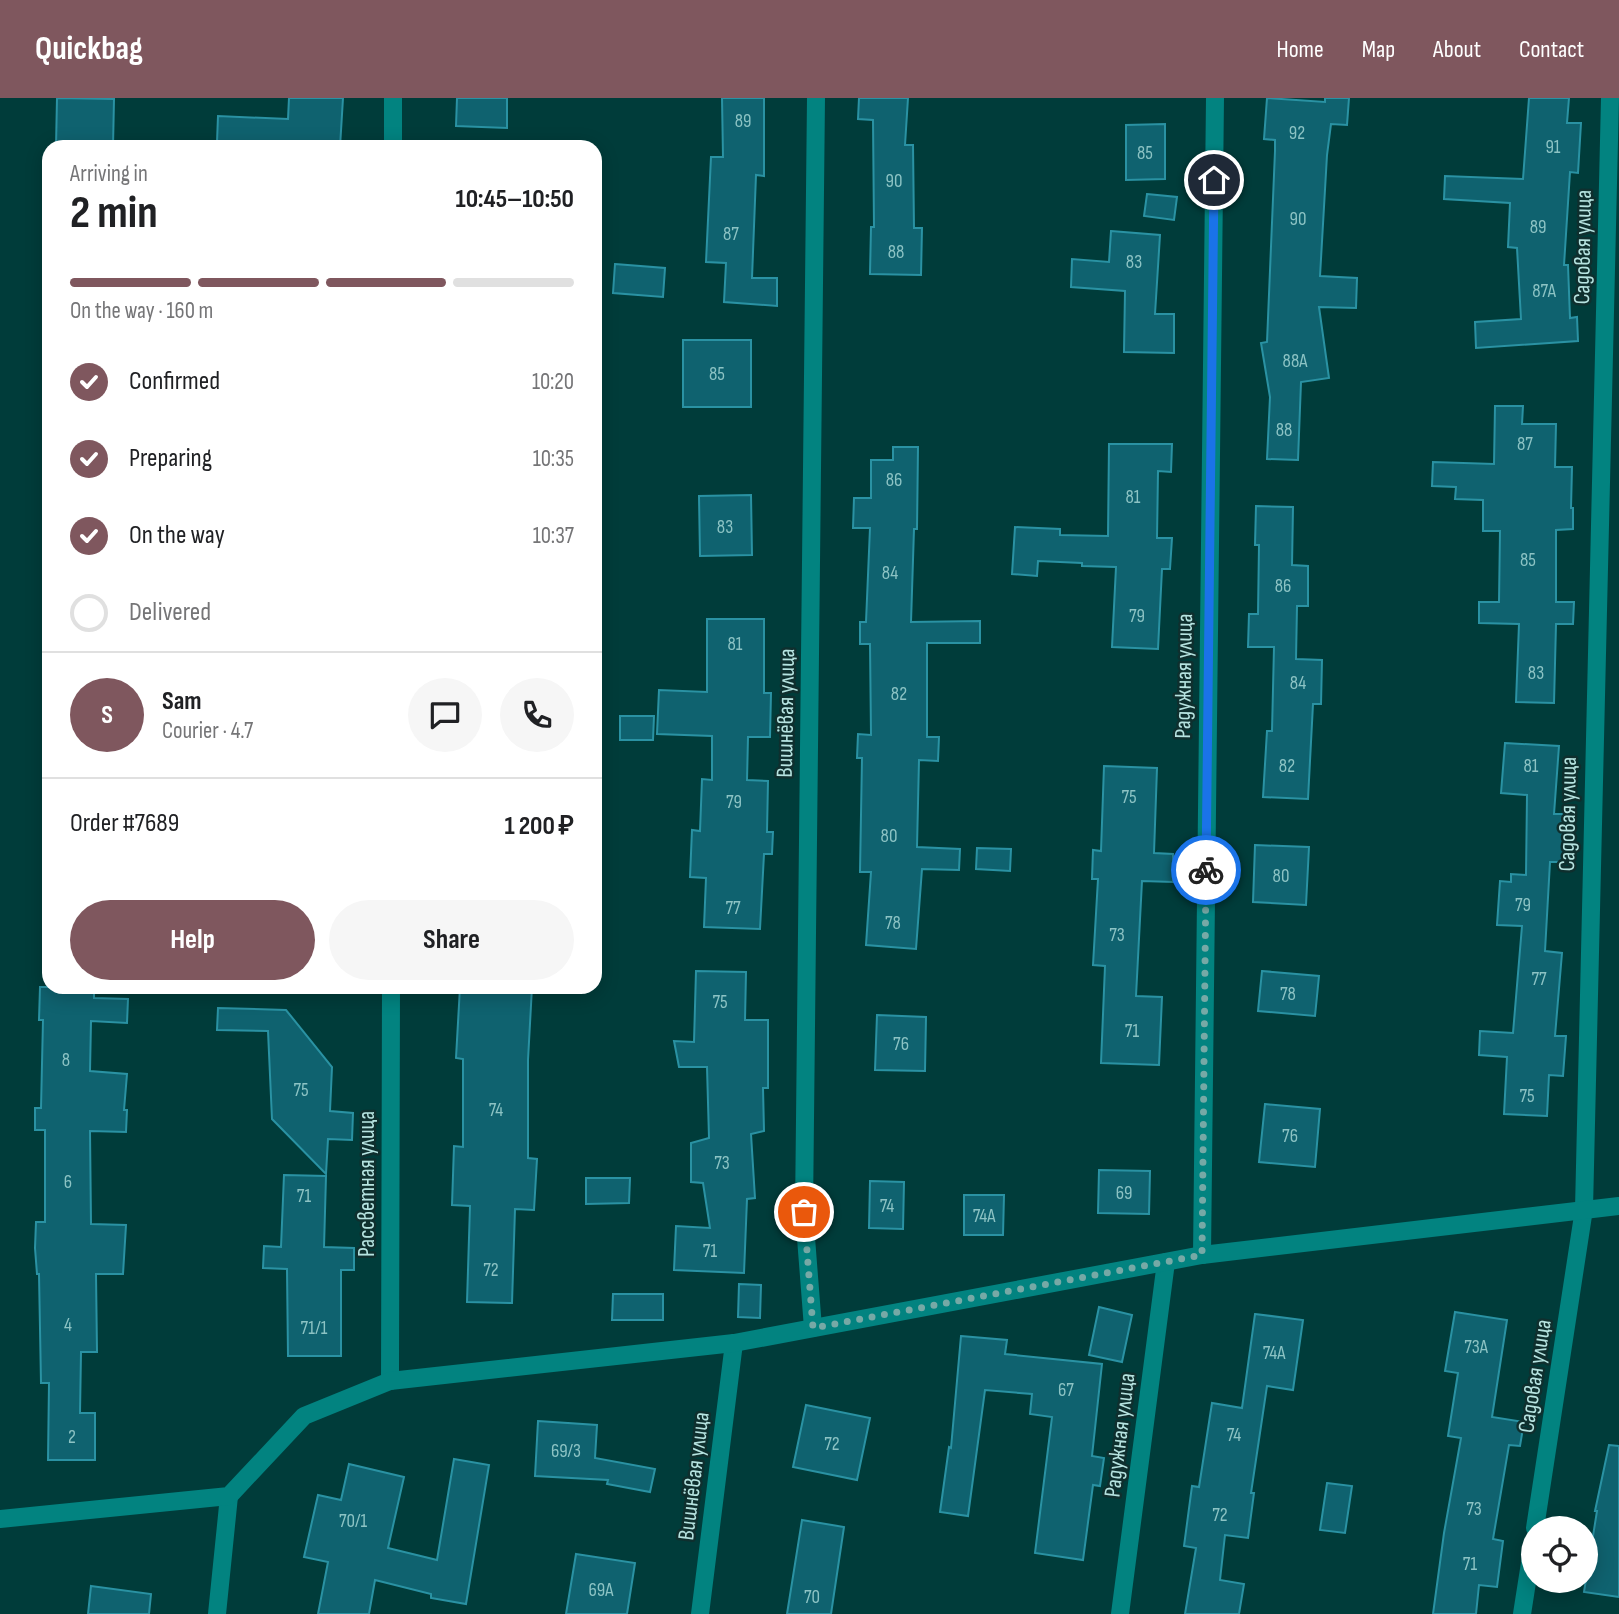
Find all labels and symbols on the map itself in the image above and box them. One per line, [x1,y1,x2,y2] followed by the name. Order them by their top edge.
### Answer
[735,110,751,133] house number: 89
[1289,122,1305,145] house number: 92
[1545,136,1561,159] house number: 91
[1137,142,1153,165] house number: 85
[1184,150,1244,210] pin
[886,170,902,193] house number: 90
[1568,189,1598,305] street label: Садовая улица
[1290,208,1306,231] house number: 90
[1530,216,1546,239] house number: 89
[723,223,739,246] house number: 87
[888,241,904,264] house number: 88
[1126,251,1142,274] house number: 83
[1532,280,1557,303] house number: 87А
[1283,350,1308,373] house number: 88А
[709,363,725,386] house number: 85
[1276,419,1292,442] house number: 88
[1517,433,1533,456] house number: 87
[886,469,902,492] house number: 86
[1126,486,1141,509] house number: 81
[717,516,733,539] house number: 83
[1520,549,1536,572] house number: 85
[882,562,898,585] house number: 84
[1275,575,1291,598] house number: 86
[1129,605,1145,628] house number: 79
[1169,613,1199,739] street label: Радужная улица
[728,633,743,656] house number: 81
[771,648,801,778] street label: Вишнёвая улица
[1528,662,1544,685] house number: 83
[1290,672,1306,695] house number: 84
[891,683,907,706] house number: 82
[1279,755,1295,778] house number: 82
[1524,755,1539,778] house number: 81
[1553,756,1583,872] street label: Садовая улица
[1121,786,1137,809] house number: 75
[726,791,742,814] house number: 79
[881,825,897,848] house number: 80
[1171,835,1241,905] courier
[1273,865,1289,888] house number: 80
[1515,894,1531,917] house number: 79
[725,897,741,920] house number: 77
[885,912,901,935] house number: 78
[1109,924,1125,947] house number: 73
[1531,968,1547,991] house number: 77
[1280,983,1296,1006] house number: 78
[712,991,728,1014] house number: 75
[1125,1020,1140,1043] house number: 71
[893,1033,909,1056] house number: 76
[62,1049,70,1072] house number: 8
[293,1079,309,1102] house number: 75
[1519,1085,1535,1108] house number: 75
[489,1099,503,1122] house number: 74
[353,1111,381,1257] street label: Рассветная улица
[1282,1125,1298,1148] house number: 76
[714,1152,730,1175] house number: 73
[64,1171,72,1194] house number: 6
[774,1182,834,1242] pin
[1116,1182,1132,1205] house number: 69
[297,1185,312,1208] house number: 71
[880,1195,894,1218] house number: 74
[973,1205,996,1228] house number: 74А
[703,1240,718,1263] house number: 71
[483,1259,499,1282] house number: 72
[64,1314,72,1337] house number: 4
[301,1317,328,1340] house number: 71/1
[1512,1317,1558,1435] street label: Садовая улица
[1464,1336,1489,1359] house number: 73А
[1263,1342,1286,1365] house number: 74А
[1098,1371,1142,1499] street label: Радужная улица
[1058,1379,1074,1402] house number: 67
[672,1410,716,1542] street label: Вишнёвая улица
[1227,1424,1241,1447] house number: 74
[68,1426,76,1449] house number: 2
[824,1433,840,1456] house number: 72
[551,1440,581,1463] house number: 69/3
[1466,1498,1482,1521] house number: 73
[1212,1504,1228,1527] house number: 72
[339,1510,367,1533] house number: 70/1
[1463,1553,1478,1576] house number: 71
[589,1579,614,1602] house number: 69А
[804,1586,820,1609] house number: 70

